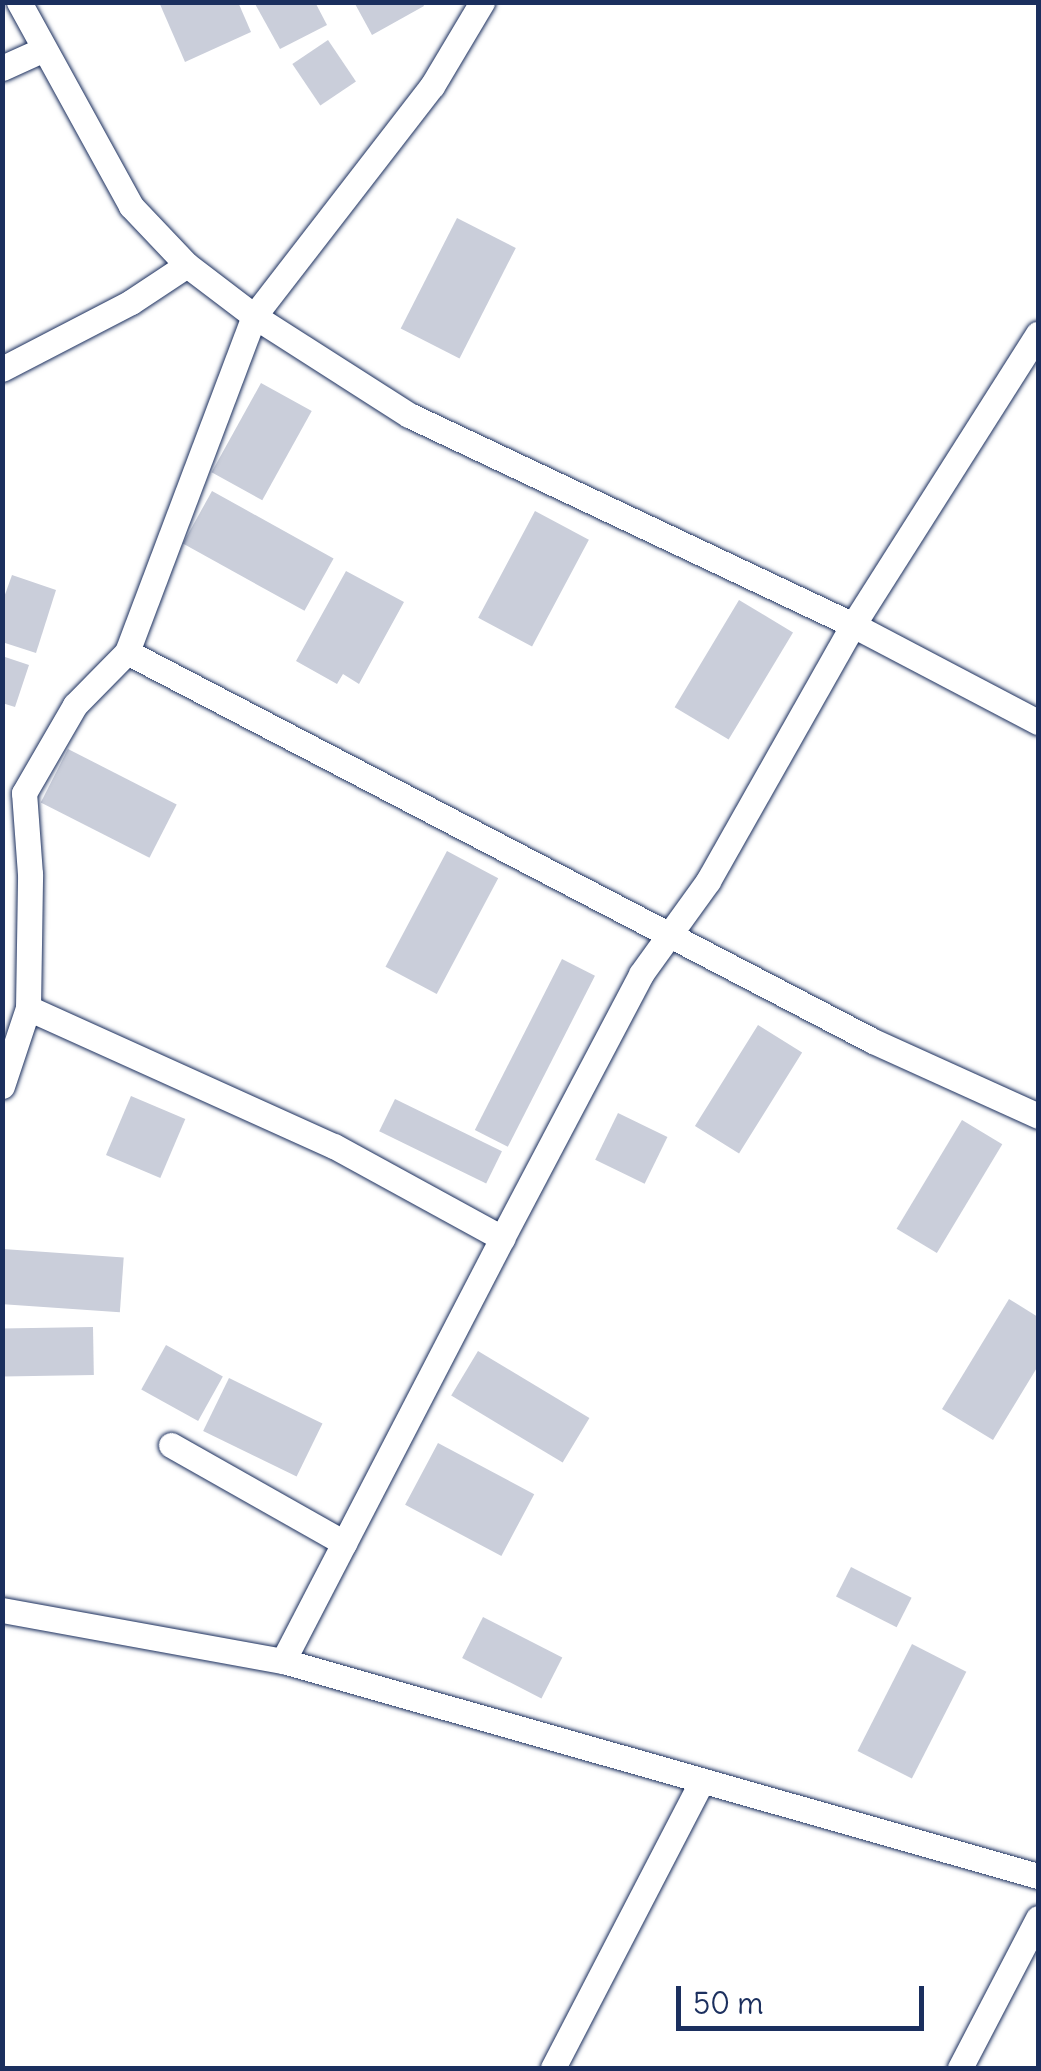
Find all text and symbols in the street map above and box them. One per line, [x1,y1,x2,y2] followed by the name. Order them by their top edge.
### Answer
[681,1966,928,2028] scale bar
[693,1984,763,2022] text: 50 m

